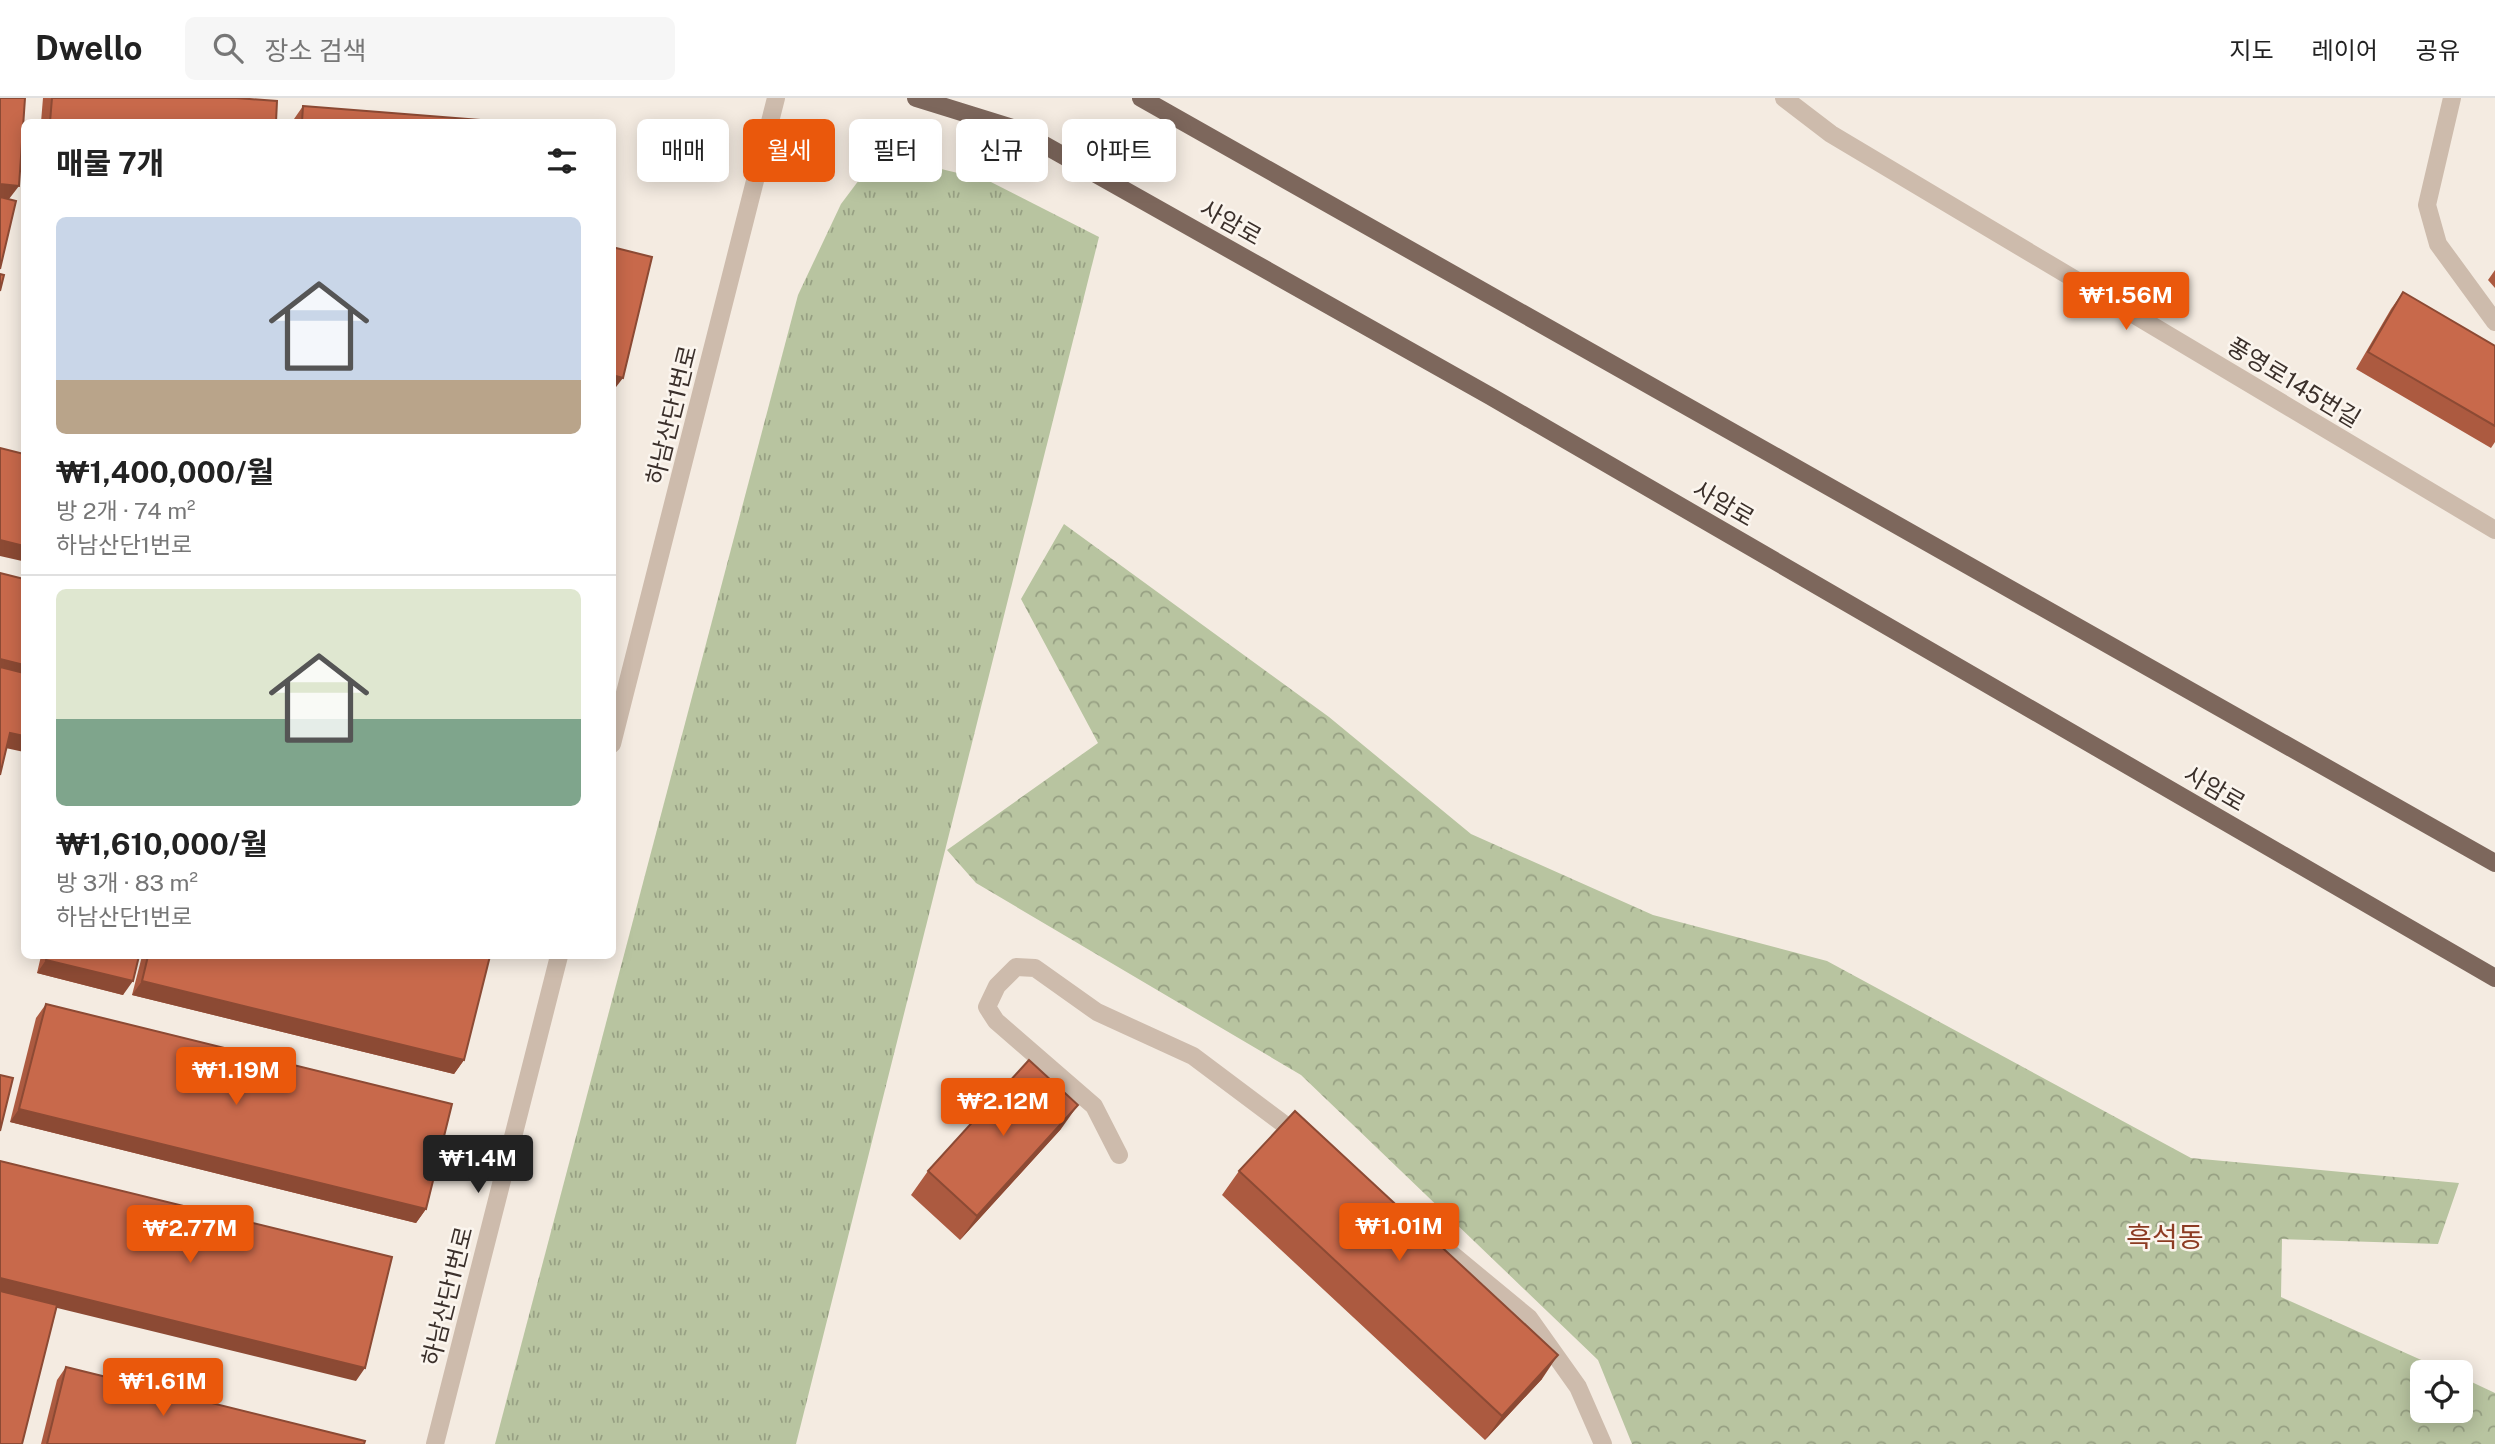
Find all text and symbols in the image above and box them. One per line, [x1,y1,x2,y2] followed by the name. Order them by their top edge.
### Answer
[185,17,675,80] search box
[35,29,143,67] text: Dwello
[209,29,247,67] icon: search
[265,35,367,66] text: 장소 검색
[2229,36,2274,64] text: 지도
[2312,36,2378,64] text: 레이어
[2416,36,2460,64] text: 공유
[637,119,729,182] chip: 매매
[743,119,835,182] chip: 월세
[849,119,942,182] chip: 필터
[956,119,1048,182] chip: 신규
[1062,119,1176,182] chip: 아파트
[543,142,581,180] icon: filters
[56,145,164,181] text: 매물 7개
[1195,194,1267,250] street label: 사암로
[256,263,382,389] icon: home
[2069,272,2183,332] pin: ₩1.56M
[2079,281,2173,308] text: ₩1.56M
[2222,331,2366,433] street label: 풍영로145번길
[640,343,702,487] street label: 하남산단1번로
[56,454,274,490] text: ₩1,400,000/월
[1688,474,1760,532] street label: 사암로
[56,497,196,524] text: 방 2개 · 74 m²
[56,531,192,558] text: 하남산단1번로
[256,635,382,761] icon: home
[2179,759,2251,817] street label: 사암로
[56,826,268,862] text: ₩1,610,000/월
[56,869,198,896] text: 방 3개 · 83 m²
[56,903,192,930] text: 하남산단1번로
[179,1048,293,1107] pin: ₩1.19M
[192,1056,280,1083] text: ₩1.19M
[946,1079,1060,1138] pin: ₩2.12M
[957,1087,1049,1114] text: ₩2.12M
[429,1136,527,1195] pin: ₩1.4M
[439,1144,517,1171] text: ₩1.4M
[1342,1204,1456,1263] pin: ₩1.01M
[133,1206,247,1265] pin: ₩2.77M
[1355,1212,1443,1239] text: ₩1.01M
[143,1214,237,1241] text: ₩2.77M
[2126,1220,2204,1253] district label: 흑석동
[416,1224,478,1368] street label: 하남산단1번로
[106,1358,220,1418] pin: ₩1.61M
[2410,1360,2473,1423] map controls
[2410,1360,2473,1423] button: locate
[119,1367,207,1394] text: ₩1.61M

